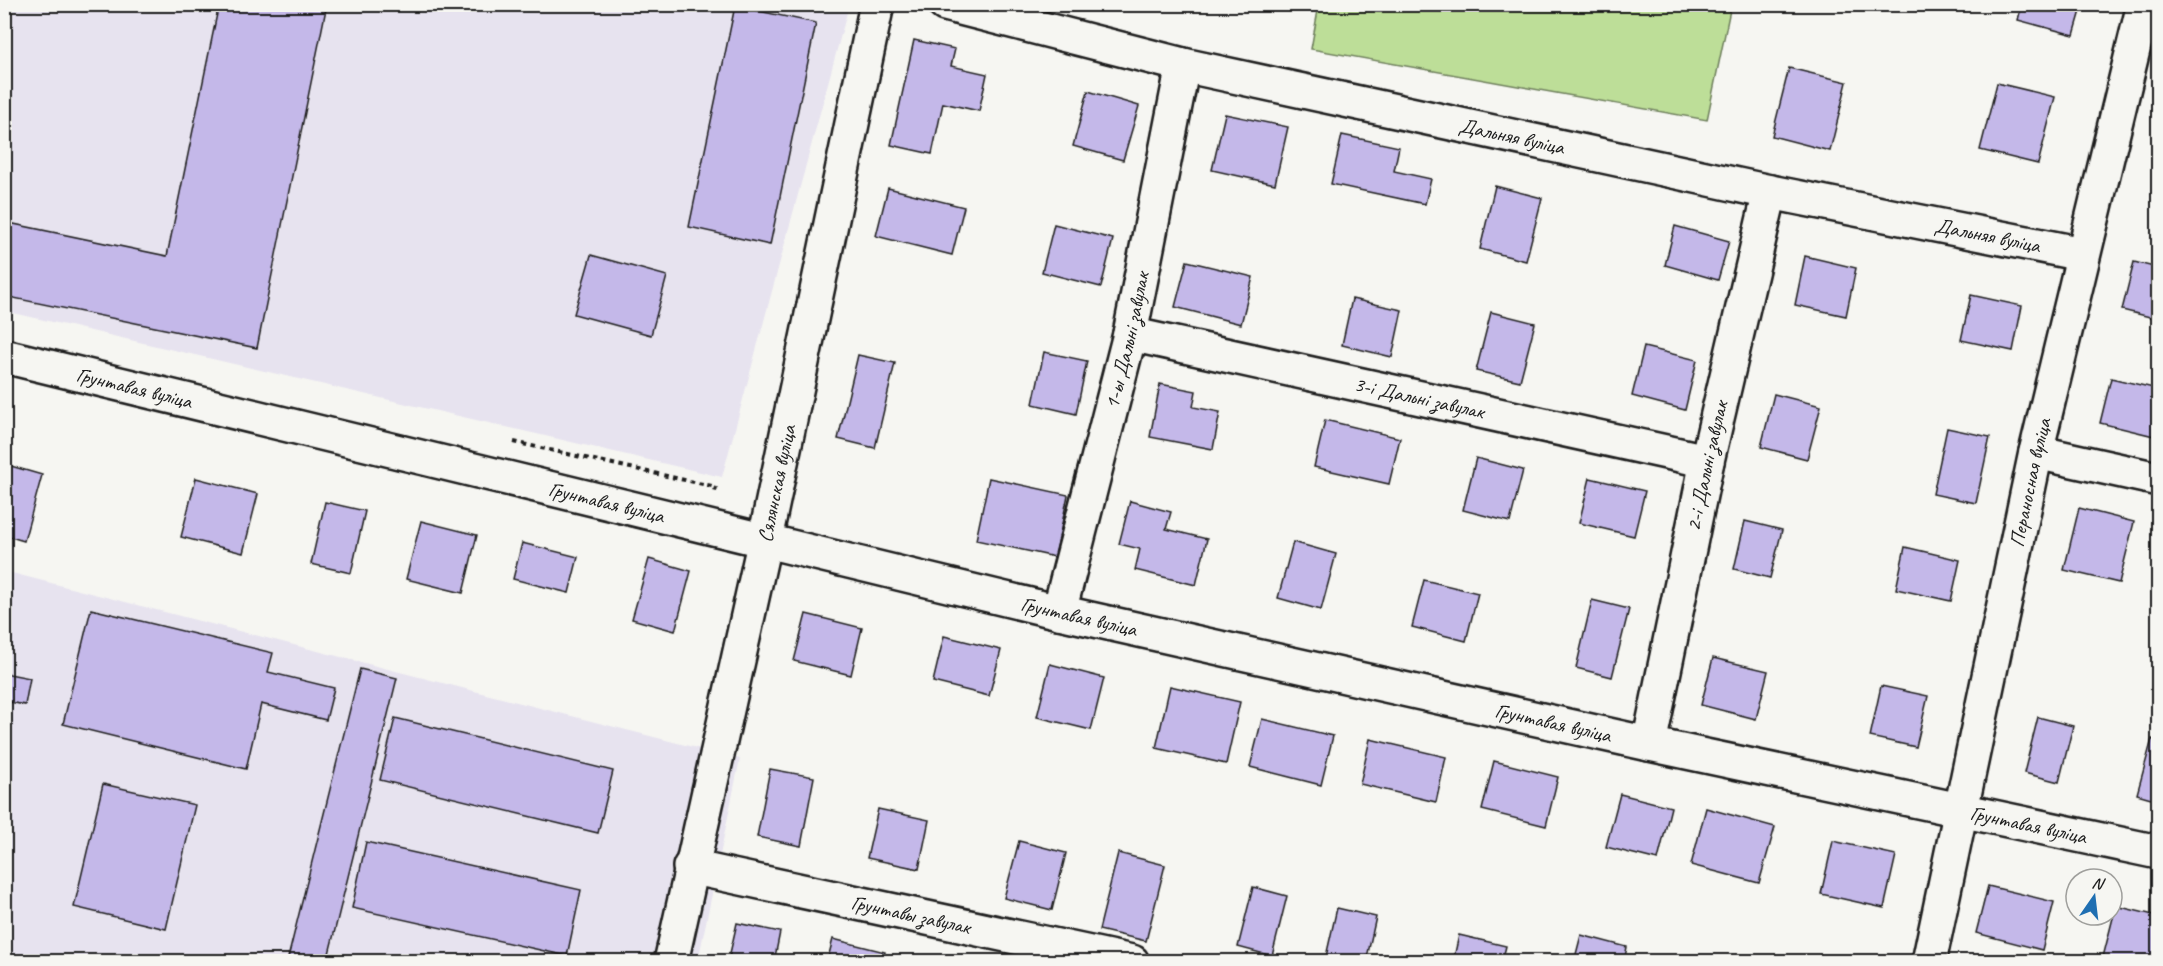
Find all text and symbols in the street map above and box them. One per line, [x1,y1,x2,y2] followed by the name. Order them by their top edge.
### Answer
[1457,112,1569,161] street label: Дальняя вуліца
[1932,212,2044,259] street label: Дальняя вуліца
[1098,268,1155,412] street label: 1-ы Дальні завулак
[74,361,196,415] street label: Грунтавая вуліца
[1352,371,1489,425] street label: 3-і Дальні завулак
[1680,396,1734,533] street label: 2-і Дальні завулак
[2003,414,2057,549] street label: Пераносная вуліца
[752,421,802,544] street label: Сялянская вуліца
[546,476,669,529] street label: Грунтавая вуліца
[1018,590,1141,642] street label: Грунтавая вуліца
[1493,697,1615,749] street label: Грунтавая вуліца
[1968,800,2091,850] street label: Грунтавая вуліца
[2064,867,2124,927] north arrow
[2090,873,2108,895] text: N
[849,889,975,940] street label: Грунтавы завулак

